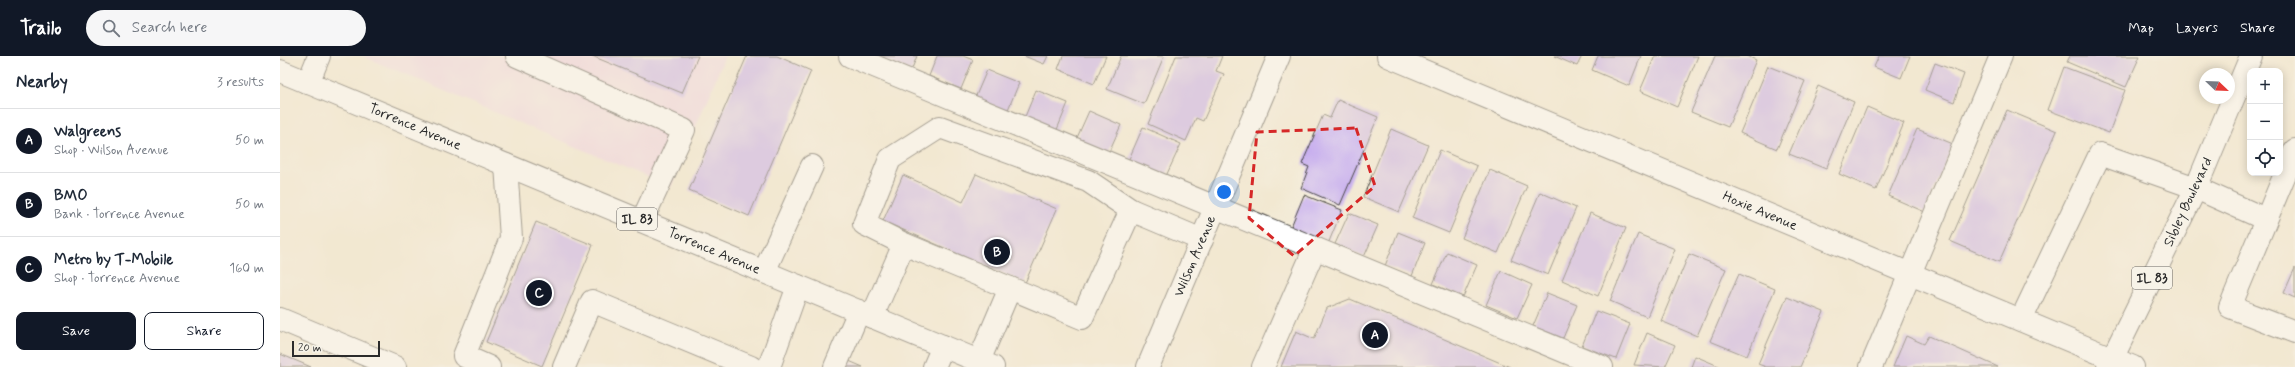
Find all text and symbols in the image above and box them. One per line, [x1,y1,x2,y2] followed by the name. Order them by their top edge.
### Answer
[86,10,366,46] search box
[20,16,62,41] text: Trailo
[100,17,122,39] icon: search
[132,18,207,38] text: Search here
[2128,19,2154,37] text: Map
[2176,19,2218,37] text: Layers
[2240,19,2275,37] text: Share
[2199,68,2235,104] north arrow
[2247,68,2283,176] map controls
[2247,68,2283,104] button: +
[16,71,68,93] text: Nearby
[217,74,264,91] text: 3 results
[366,99,464,155] street label: Torrence Avenue
[2247,104,2283,140] button: −
[54,122,121,142] text: Walgreens
[25,132,33,149] text: A
[235,132,264,149] text: 50 m
[2247,140,2283,176] button: locate
[54,142,169,159] text: Shop · Wilson Avenue
[2159,154,2217,250] street label: Sibley Boulevard
[1214,182,1234,202] your location
[54,186,88,206] text: BMO
[1720,187,1800,235] street label: Hoxie Avenue
[25,196,33,213] text: B
[235,196,264,213] text: 50 m
[54,206,185,223] text: Bank · Torrence Avenue
[617,208,657,230] road number: IL 83
[1170,212,1220,299] street label: Wilson Avenue
[665,223,763,279] street label: Torrence Avenue
[984,237,1010,267] pin: B
[54,250,173,270] text: Metro by T-Mobile
[24,260,34,277] text: C
[229,260,264,277] text: 160 m
[2132,267,2172,289] road number: IL 83
[54,270,180,287] text: Shop · Torrence Avenue
[526,278,552,308] pin: C
[16,312,136,350] button: Save
[144,312,264,350] button: Share
[1362,320,1388,350] pin: A
[292,339,380,358] scale bar
[298,341,321,355] text: 20 m

